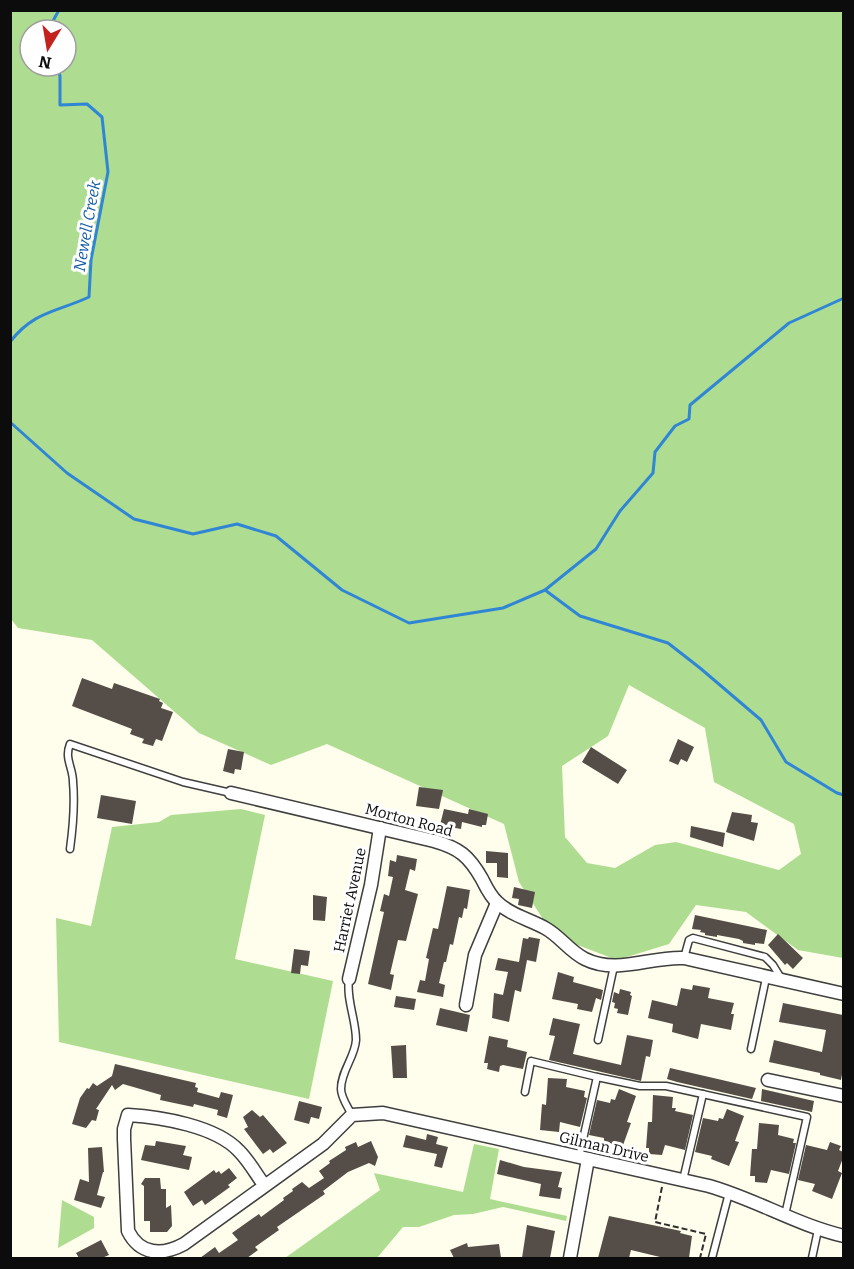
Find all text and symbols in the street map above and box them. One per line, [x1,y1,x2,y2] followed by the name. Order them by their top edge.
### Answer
[18,18,78,78] north arrow
[37,52,53,73] text: N
[70,179,104,273] water label: Newell Creek
[363,800,455,840] street label: Morton Road
[330,846,370,954] street label: Harriet Avenue
[557,1128,651,1166] street label: Gilman Drive

